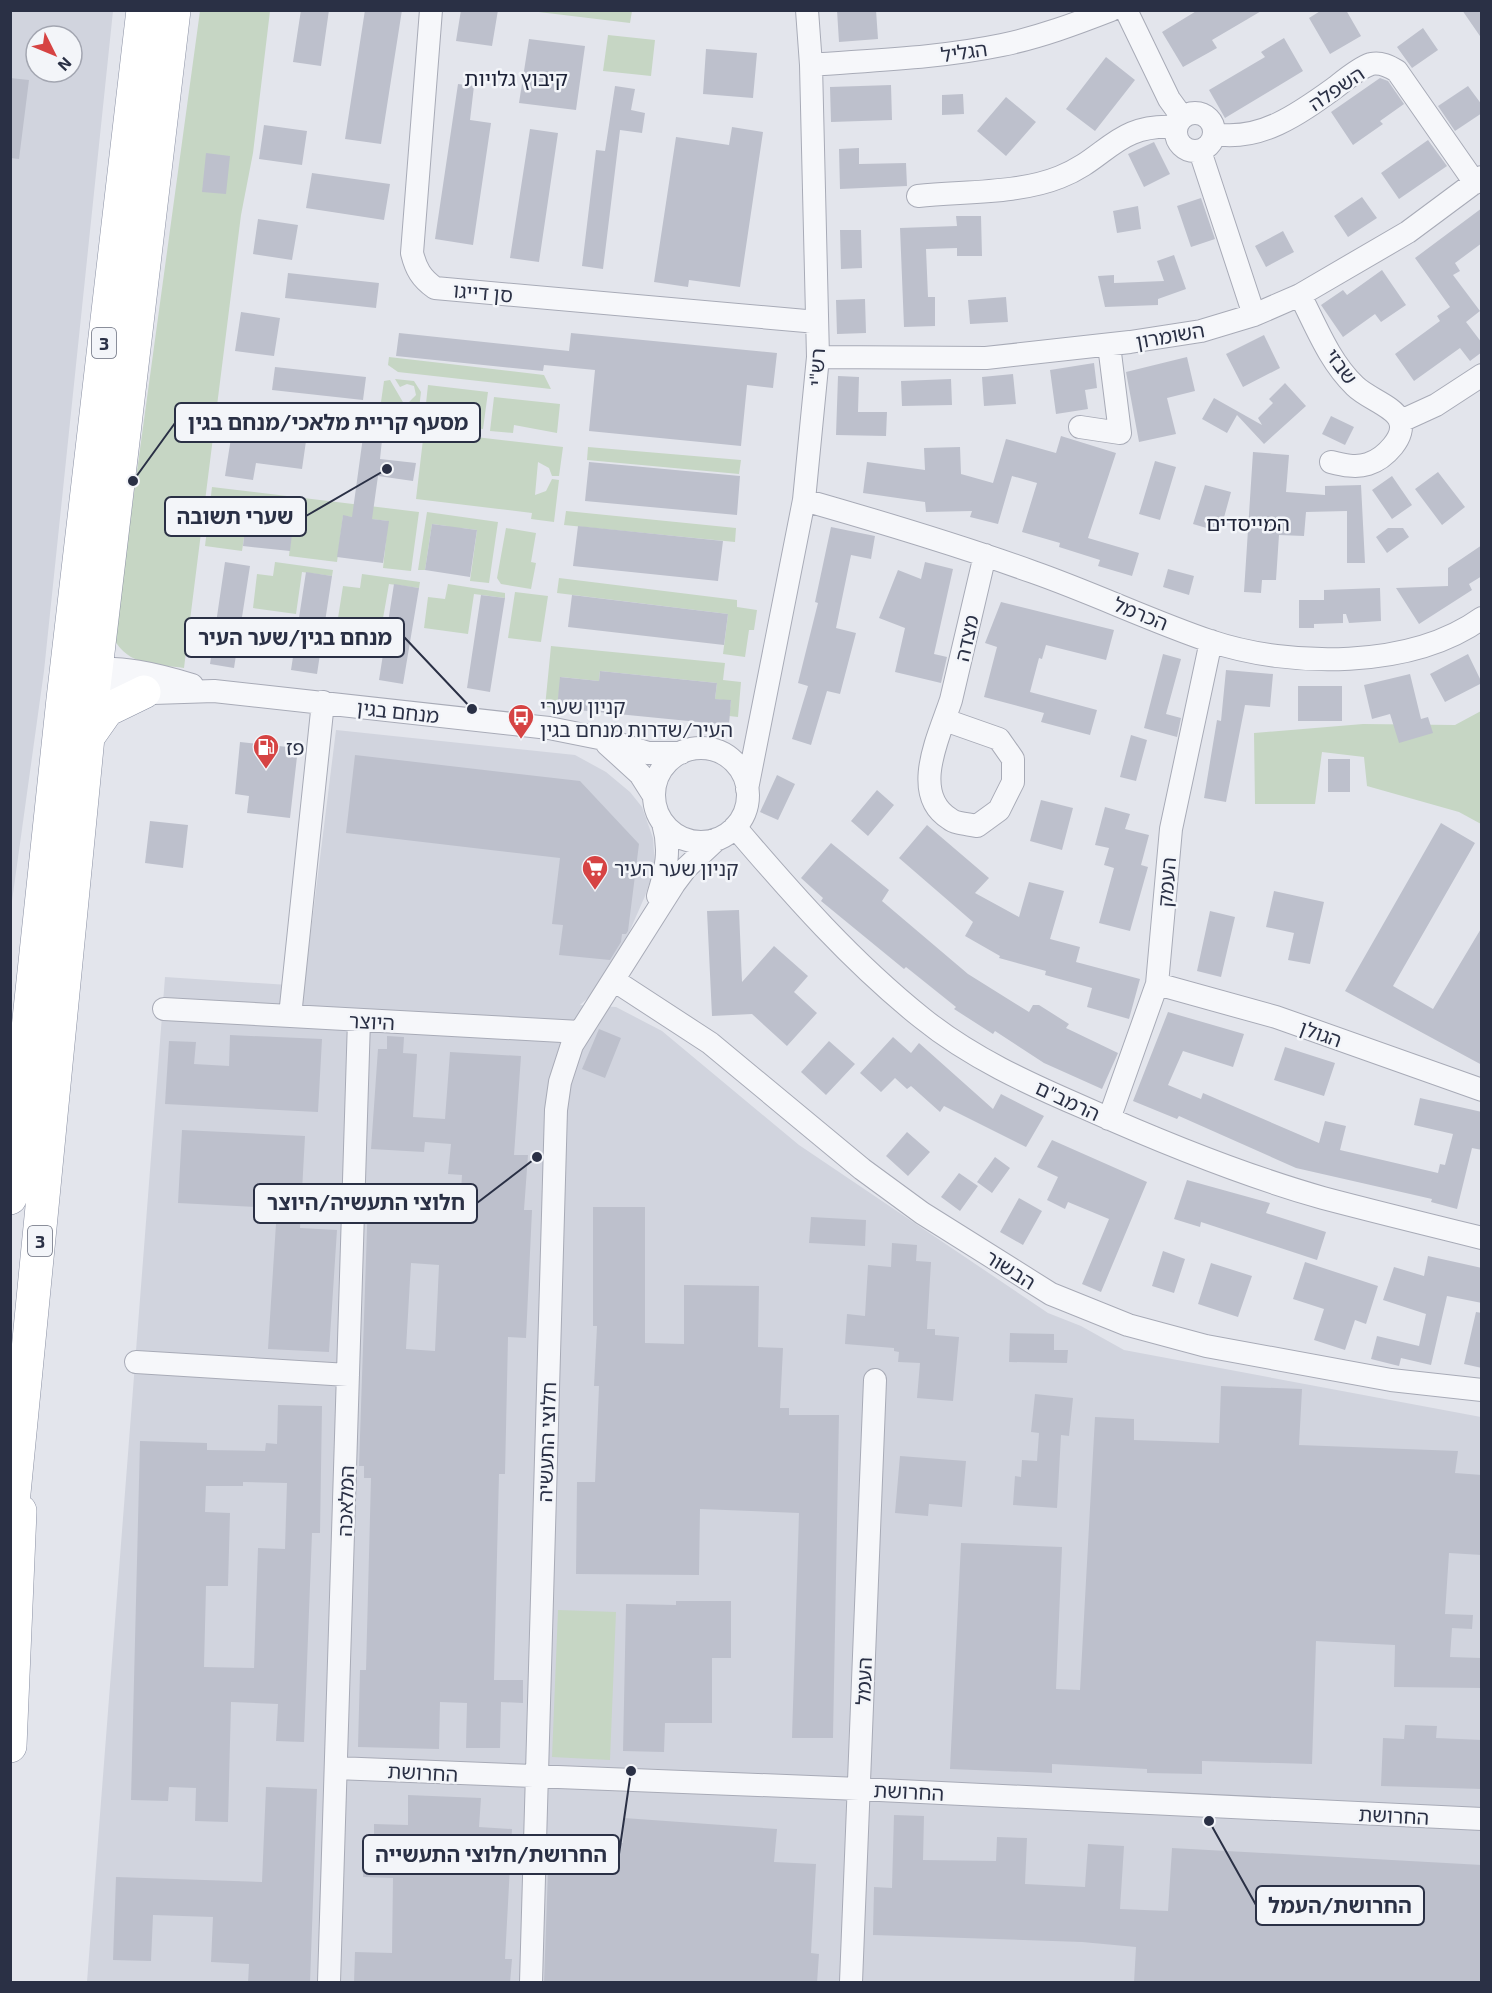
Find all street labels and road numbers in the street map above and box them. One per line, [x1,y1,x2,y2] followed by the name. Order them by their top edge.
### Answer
[939,36,989,66] street label: הגליל
[1304,61,1368,115] street label: השפלה
[452,277,514,307] street label: סן דייגו
[1134,317,1206,353] street label: השומרון
[92,328,116,358] road number: 3
[1321,344,1363,388] street label: שבזי
[803,347,829,387] street label: רש"י
[1110,591,1172,635] street label: הכרמל
[949,612,983,664] street label: מצדה
[356,695,440,727] street label: מנחם בגין
[1152,856,1180,908] street label: העמק
[348,1008,396,1034] street label: היוצר
[1297,1014,1345,1052] street label: הגולן
[1032,1075,1104,1125] street label: הרמב"ם
[28,1226,52,1256] road number: 3
[981,1244,1041,1294] street label: הבשור
[532,1381,560,1503] street label: חלוצי התעשיה
[332,1465,358,1537] street label: המלאכה
[850,1657,876,1705] street label: העמל
[387,1758,459,1786] street label: החרושת
[873,1777,945,1805] street label: החרושת
[1358,1801,1430,1829] street label: החרושת

